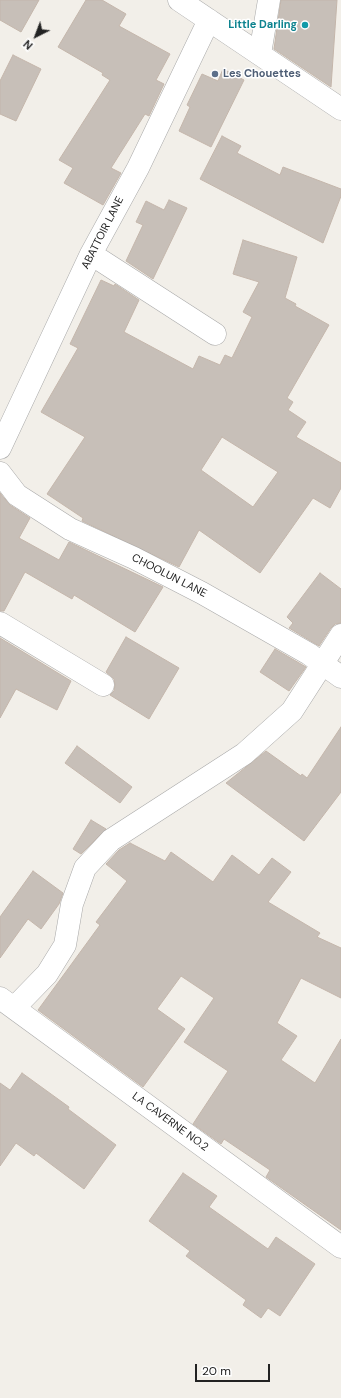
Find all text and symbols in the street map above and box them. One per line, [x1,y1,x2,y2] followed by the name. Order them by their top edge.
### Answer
[16,16,56,56] north arrow
[228,18,297,32] place label: Little Darling
[300,20,310,30] marker: Little Darling
[20,37,36,53] text: N
[223,67,301,81] place label: Les Chouettes
[210,69,220,79] marker: Les Chouettes
[79,195,127,271] street label: ABATTOIR LANE
[129,551,209,601] street label: CHOOLUN LANE
[129,1090,211,1154] street label: LA CAVERNE NO.2
[197,1356,272,1382] scale bar
[202,1363,231,1379] text: 20 m

